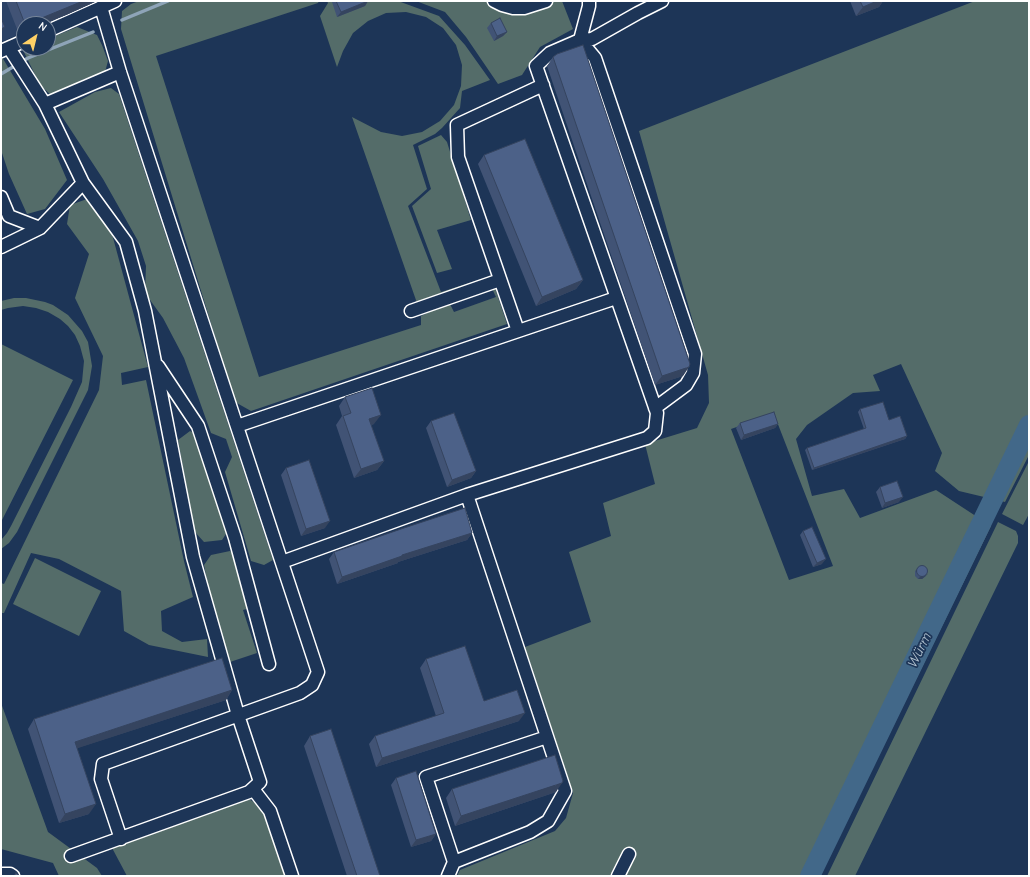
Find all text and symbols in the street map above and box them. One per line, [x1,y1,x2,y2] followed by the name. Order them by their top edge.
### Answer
[16,16,56,56] north arrow
[36,19,49,34] text: N
[904,630,936,670] water label: Würm

